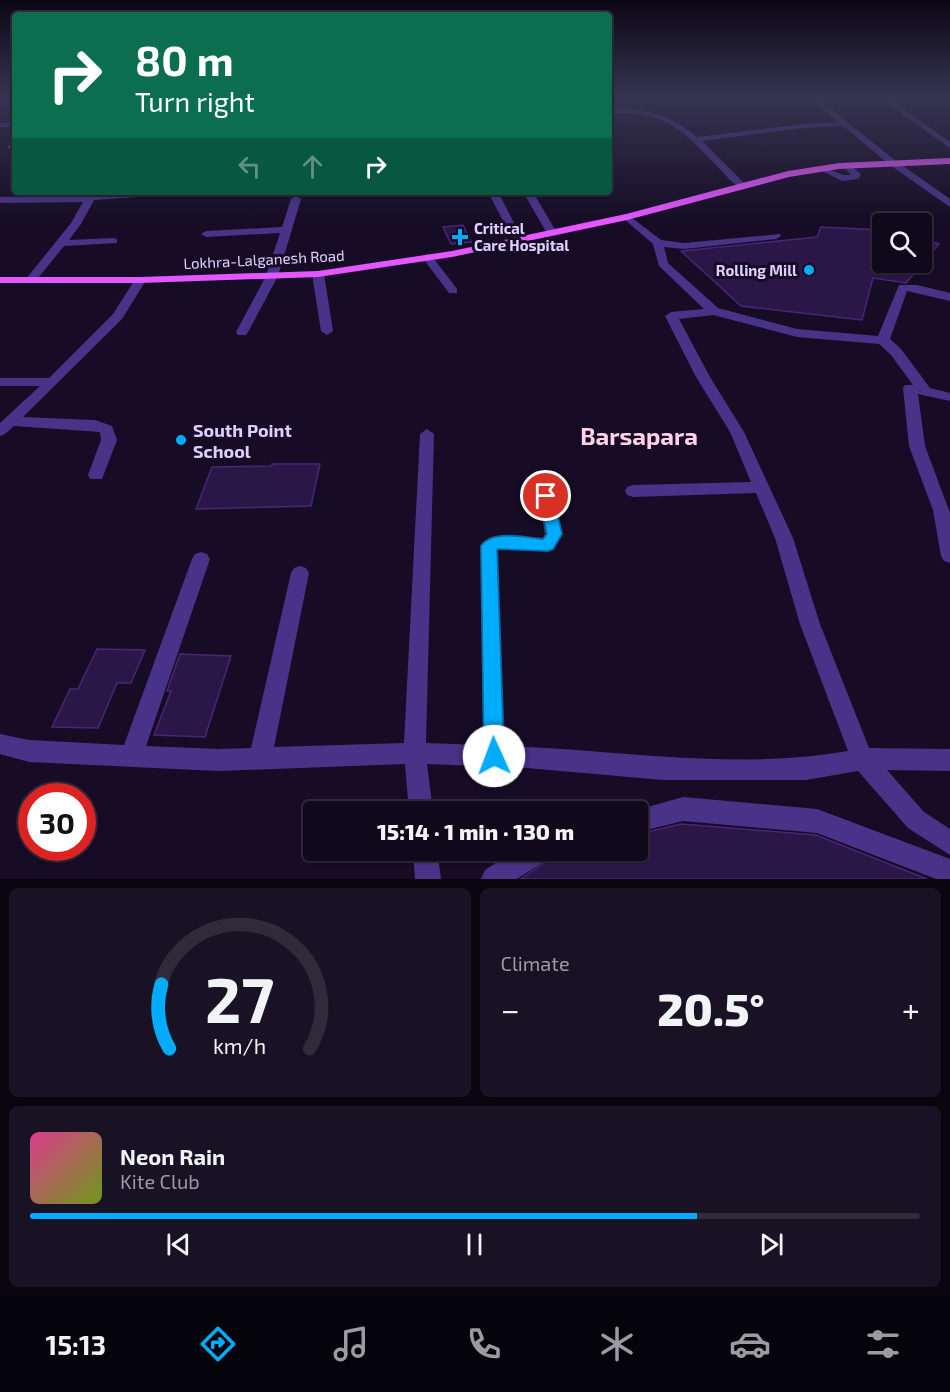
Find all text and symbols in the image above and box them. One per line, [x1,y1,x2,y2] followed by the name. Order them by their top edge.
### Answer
[135,34,234,84] text: 80 m
[36,36,114,114] icon: right
[135,85,255,117] text: Turn right
[233,150,266,183] icon: left
[296,150,329,183] icon: ahead
[359,150,392,183] icon: right
[872,213,932,273] map controls
[872,213,932,273] button: search
[474,219,569,254] place label: Critical Care Hospital
[451,228,469,246] marker: Critical Care Hospital
[183,246,345,272] street label: Lokhra-Lalganesh Road
[716,261,797,279] place label: Rolling Mill
[802,263,816,277] marker: Rolling Mill
[193,419,292,462] place label: South Point School
[580,421,698,450] district label: Barsapara
[174,433,188,447] marker: South Point School
[520,470,571,521] pin
[529,479,562,512] icon: arrive
[462,724,526,788] position arrow
[18,783,96,861] speed limit sign: 30
[377,818,574,844] text: 15:14 · 1 min · 130 m
[501,951,570,975] text: Climate
[205,961,274,1036] text: 27
[657,981,764,1035] text: 20.5°
[501,989,520,1029] text: −
[902,989,920,1029] text: +
[213,1034,266,1059] text: km/h
[120,1143,225,1169] text: Neon Rain
[120,1169,200,1193] text: Kite Club
[162,1228,195,1261] icon: previous
[458,1228,491,1261] icon: pause
[755,1228,788,1261] icon: next
[197,1323,239,1365] icon: directions
[330,1323,372,1365] icon: music
[463,1323,505,1365] icon: phone
[596,1323,638,1365] icon: climate
[729,1323,771,1365] icon: car
[862,1323,904,1365] icon: filters
[46,1328,106,1360] text: 15:13

